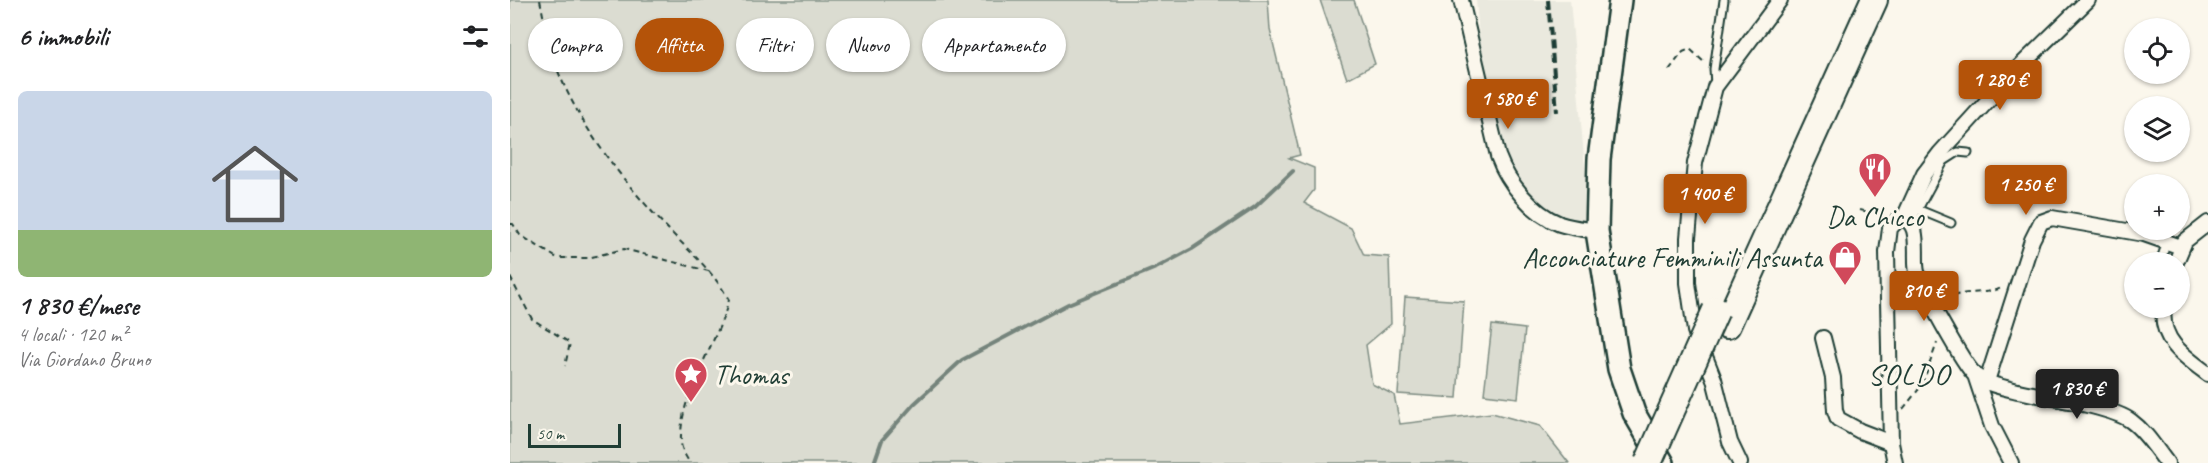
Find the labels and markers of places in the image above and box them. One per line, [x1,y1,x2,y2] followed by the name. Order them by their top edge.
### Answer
[1945,60,2055,111] pin: 1 280 €
[1453,79,1563,130] pin: 1 580 €
[1857,151,1893,198] restaurant icon: Da Chicco
[1971,165,2081,216] pin: 1 250 €
[1650,174,1760,225] pin: 1 400 €
[1826,199,1926,234] place label: Da Chicco
[1827,239,1863,286] shop icon: Acconciature Femminili Assunta
[1522,240,1824,275] place label: Acconciature Femminili Assunta
[1882,271,1966,322] pin: 810 €
[673,356,709,403] place icon: Thomas
[714,357,791,392] place label: Thomas
[2022,369,2132,420] pin: 1 830 €

